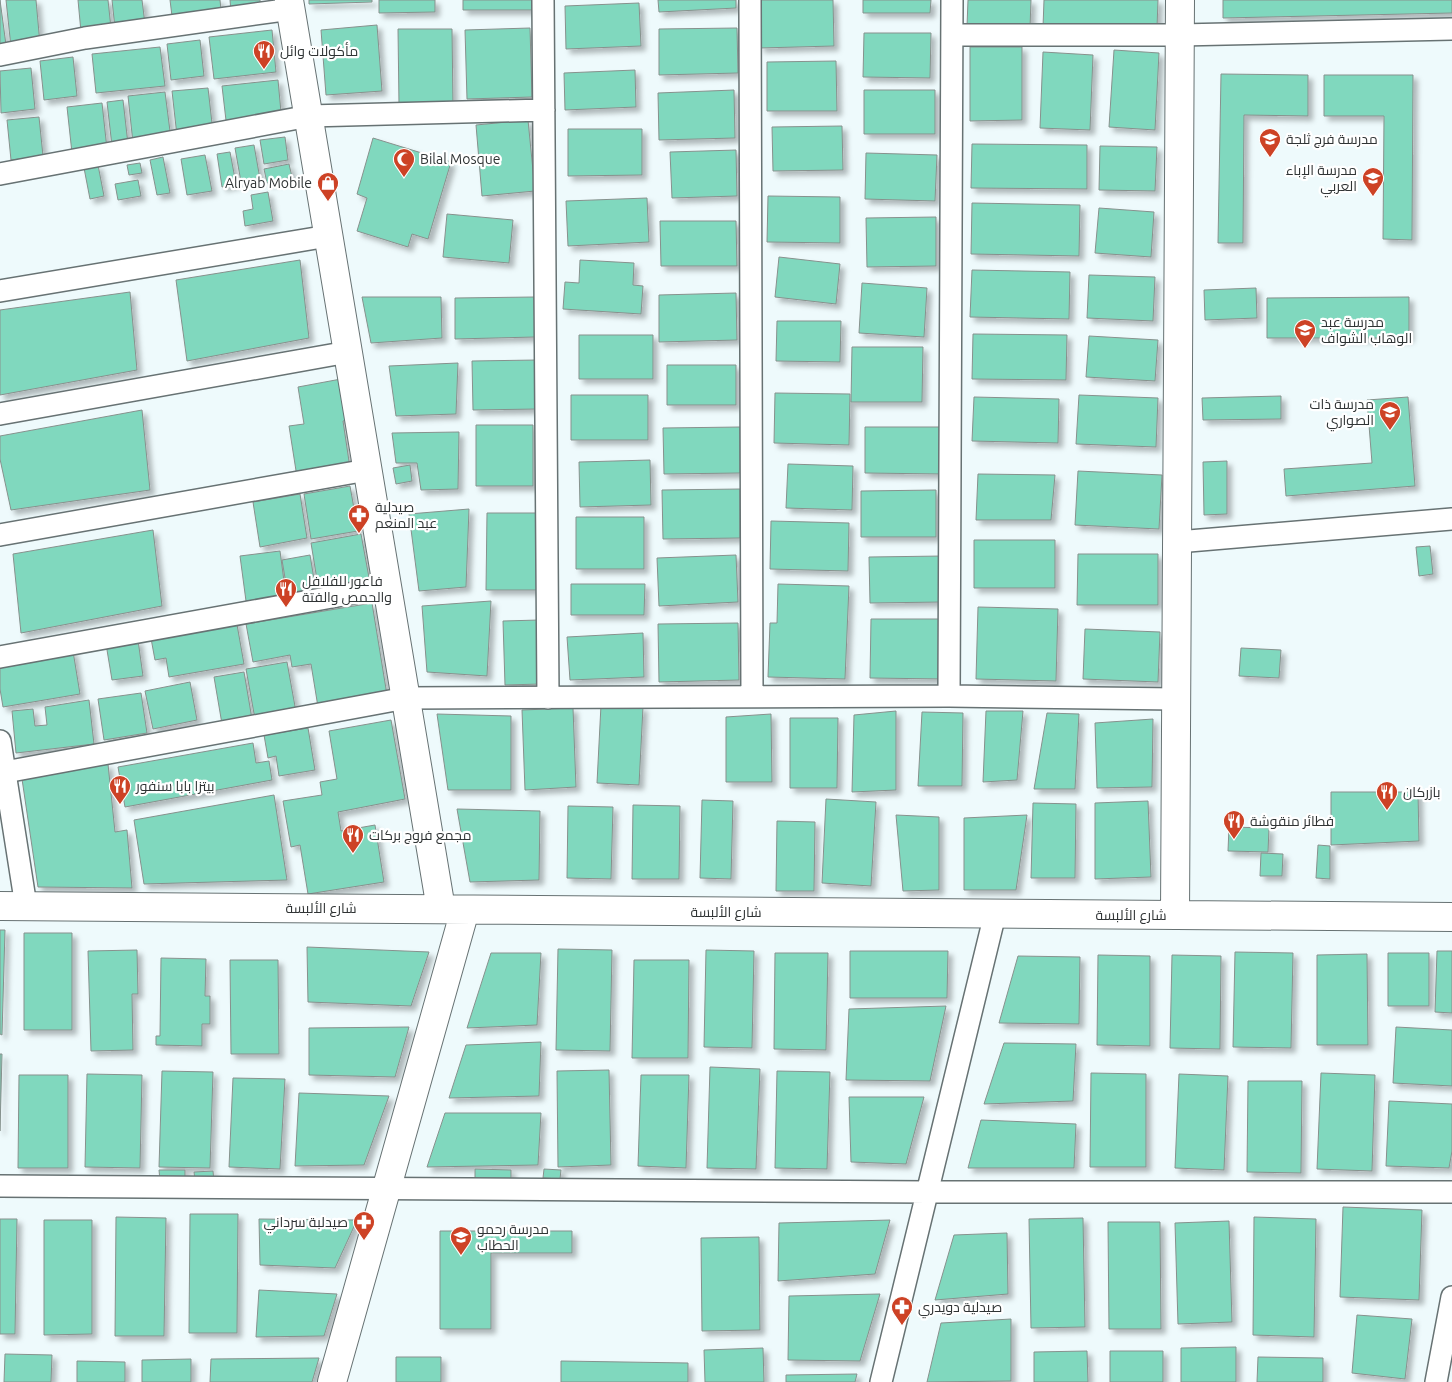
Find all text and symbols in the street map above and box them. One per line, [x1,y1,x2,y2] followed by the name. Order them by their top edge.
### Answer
[252,39,276,70] restaurant icon: مأكولات وائل
[280,42,358,59] place label: مأكولات وائل
[1258,127,1282,158] school or university icon: مدرسة فرج ثلجة
[1286,131,1378,148] place label: مدرسة فرج ثلجة
[392,147,416,178] mosque icon: Bilal Mosque
[420,151,500,167] place label: Bilal Mosque
[1286,162,1357,198] place label: مدرسة الإباء العربي
[1361,166,1385,197] school or university icon: مدرسة الإباء العربي
[316,171,340,202] shop icon: Alryab Mobile
[225,175,312,191] place label: Alryab Mobile
[1321,314,1412,346] place label: مدرسة عبد الوهاب الشواف
[1293,318,1317,349] school or university icon: مدرسة عبد الوهاب الشواف
[1309,396,1374,432] place label: مدرسة ذات الصواري
[1378,400,1402,431] school or university icon: مدرسة ذات الصواري
[375,499,437,533] place label: صيدلية عبد المنعم
[347,503,371,534] pharmacy icon: صيدلية عبد المنعم
[302,573,392,605] place label: فاعور للفلافل والحمص والفتة
[274,577,298,608] restaurant icon: فاعور للفلافل والحمص والفتة
[108,774,132,805] restaurant icon: بيتزا بابا سنفور
[135,778,215,794] place label: بيتزا بابا سنفور
[1375,780,1399,811] restaurant icon: بازركان
[1403,784,1440,800] place label: بازركان
[1222,809,1246,840] restaurant icon: فطائر منقوشة
[1250,813,1334,829] place label: فطائر منقوشة
[341,823,365,854] restaurant icon: مجمع فروج بركات
[369,827,471,844] place label: مجمع فروج بركات
[285,900,357,917] street label: شارع الألبسة
[690,904,762,921] street label: شارع الألبسة
[1095,907,1167,924] street label: شارع الألبسة
[352,1210,376,1241] pharmacy icon: صيدلبة سرداني
[263,1214,348,1234] place label: صيدلبة سرداني
[477,1221,549,1253] place label: مدرسة رحمو الحطاب
[449,1225,473,1256] school or university icon: مدرسة رحمو الحطاب
[890,1295,914,1326] pharmacy icon: صيدلية دويدري
[918,1299,1002,1319] place label: صيدلية دويدري

